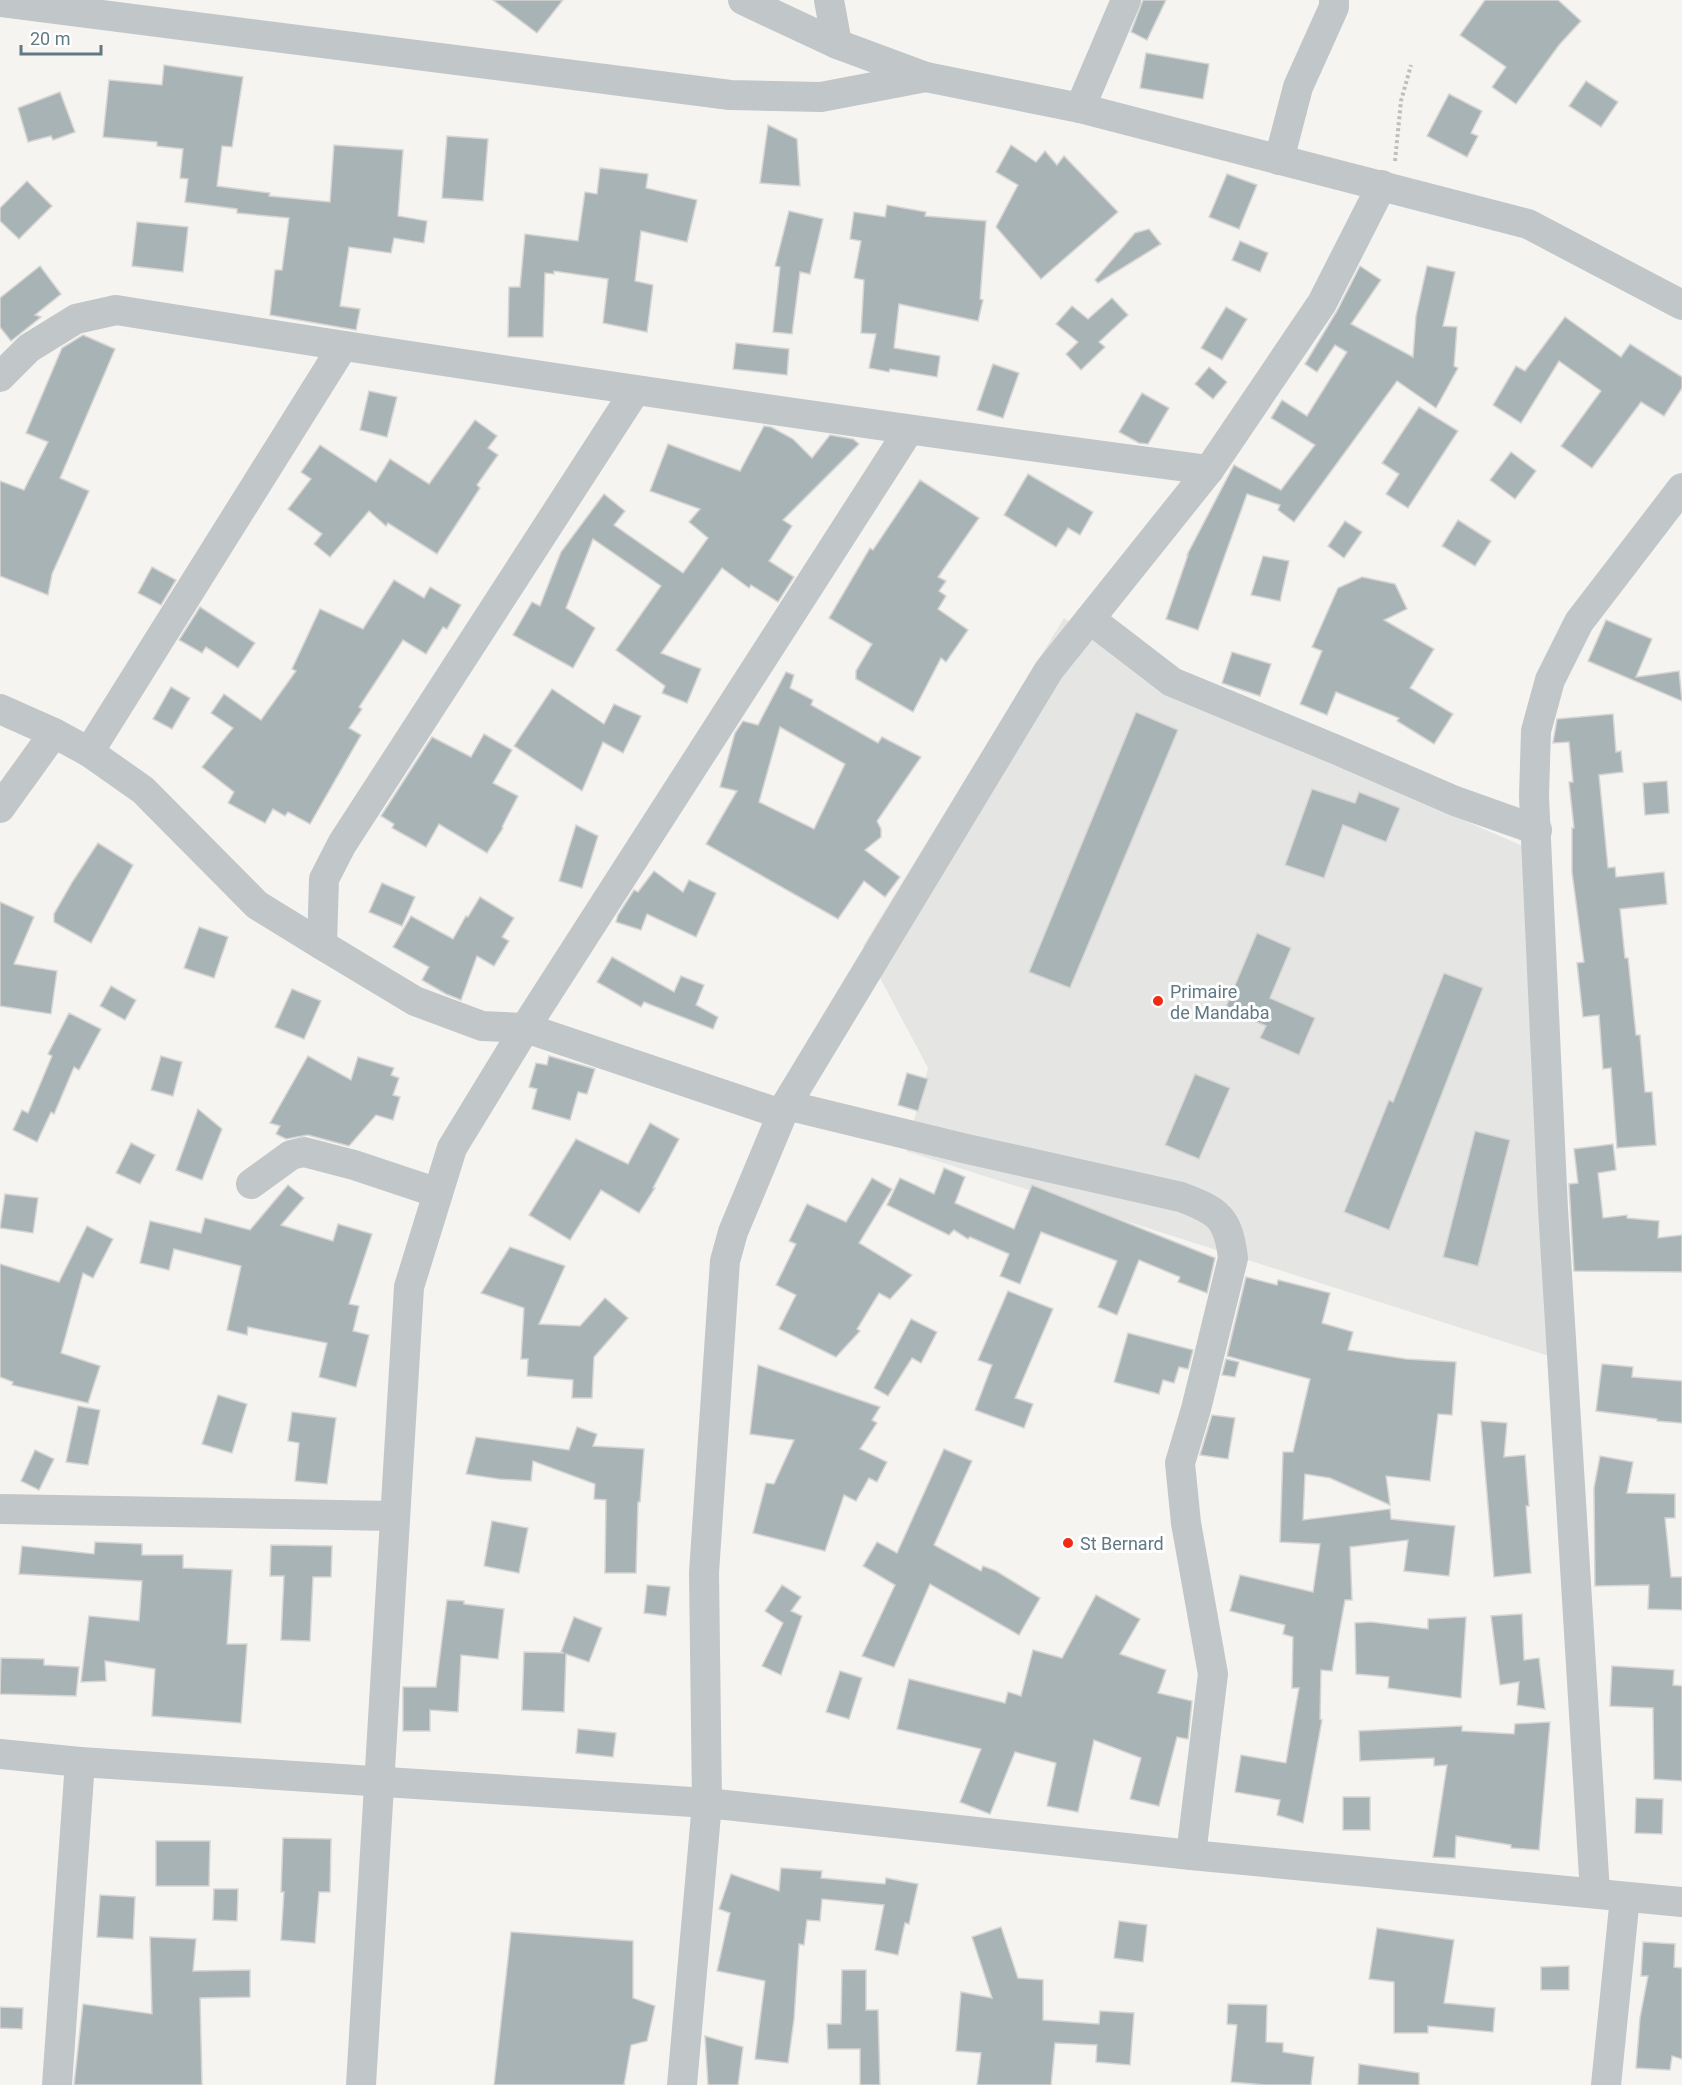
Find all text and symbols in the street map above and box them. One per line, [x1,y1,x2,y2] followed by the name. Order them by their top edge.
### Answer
[21,18,100,56] scale bar
[30,28,70,49] text: 20 m
[1170,981,1269,1023] place label: Primaire de Mandaba
[1151,994,1165,1008] marker: Primaire de Mandaba
[1080,1533,1164,1554] place label: St Bernard
[1061,1536,1075,1550] marker: St Bernard

